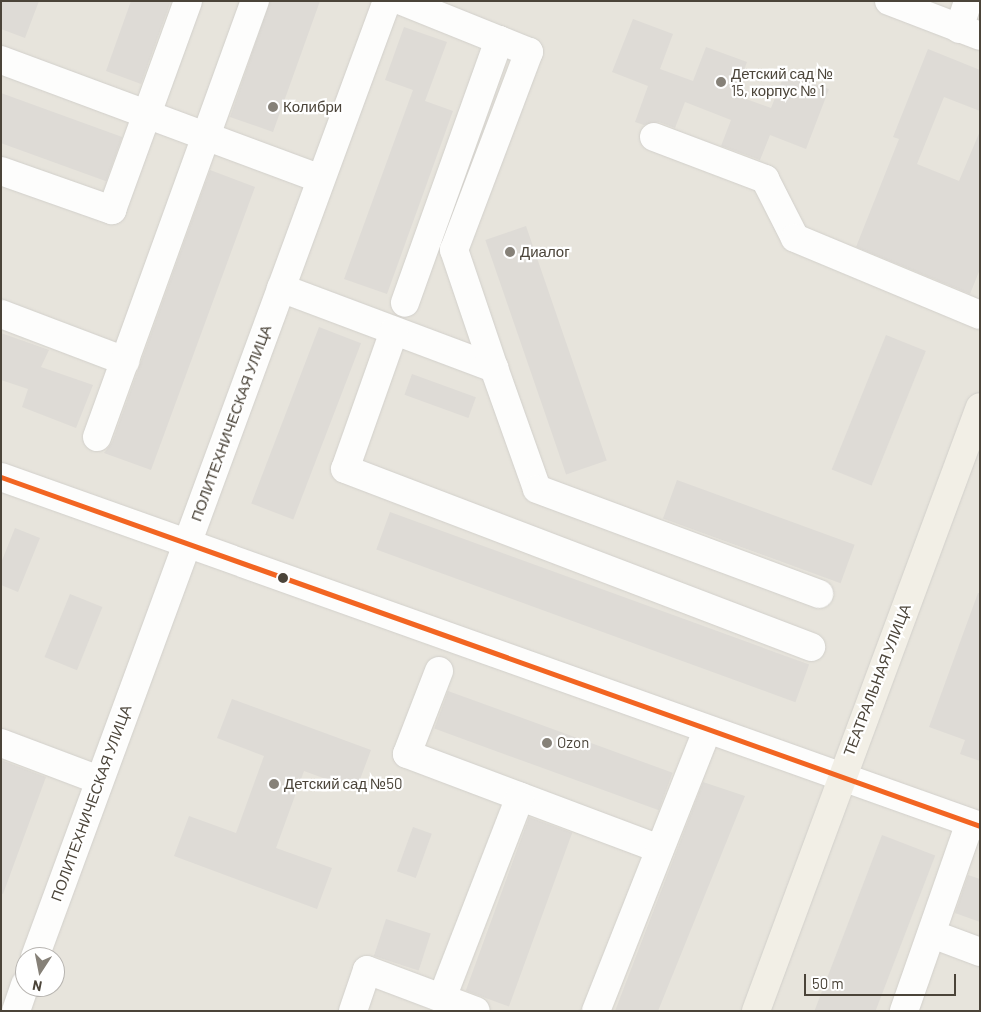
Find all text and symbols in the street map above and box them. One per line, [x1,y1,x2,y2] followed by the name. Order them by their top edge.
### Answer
[731,64,833,99] place label: Детский сад № 15, корпус № 1
[715,76,727,88] marker: Детский сад № 15, корпус № 1
[283,98,342,116] place label: Колибри
[267,101,279,113] marker: Колибри
[520,243,570,261] place label: Диалог
[504,246,516,258] marker: Диалог
[187,322,275,524] street label: ПОЛИТЕХНИЧЕСКАЯ УЛИЦА
[278,573,288,583] unlabelled marker
[840,601,914,759] street label: ТЕАТРАЛЬНАЯ УЛИЦА
[47,702,135,904] street label: ПОЛИТЕХНИЧЕСКАЯ УЛИЦА
[557,734,589,752] place label: Ozon
[541,737,553,749] marker: Ozon
[284,775,402,793] place label: Детский сад №50
[268,778,280,790] marker: Детский сад №50
[15,947,65,997] north arrow
[806,964,958,996] scale bar
[812,974,844,992] text: 50 m
[31,977,43,995] text: N

